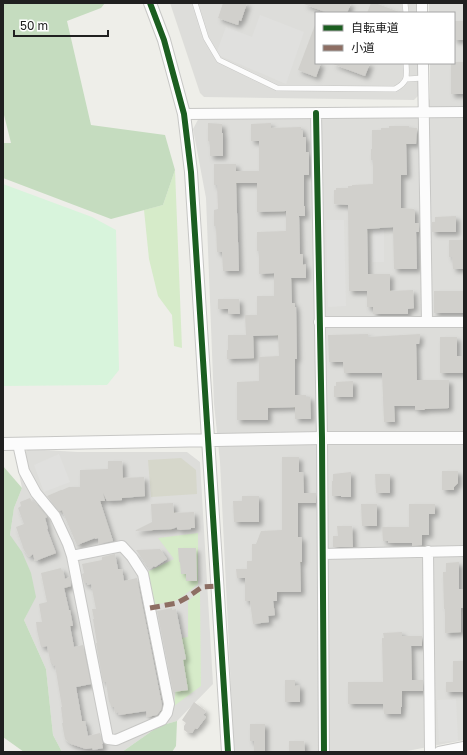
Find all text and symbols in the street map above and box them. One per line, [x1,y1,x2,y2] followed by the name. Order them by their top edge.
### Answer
[14,12,108,38] scale bar
[315,12,455,64] legend
[20,18,48,33] text: 50 m
[351,20,399,35] text: 自転車道
[351,40,375,55] text: 小道

